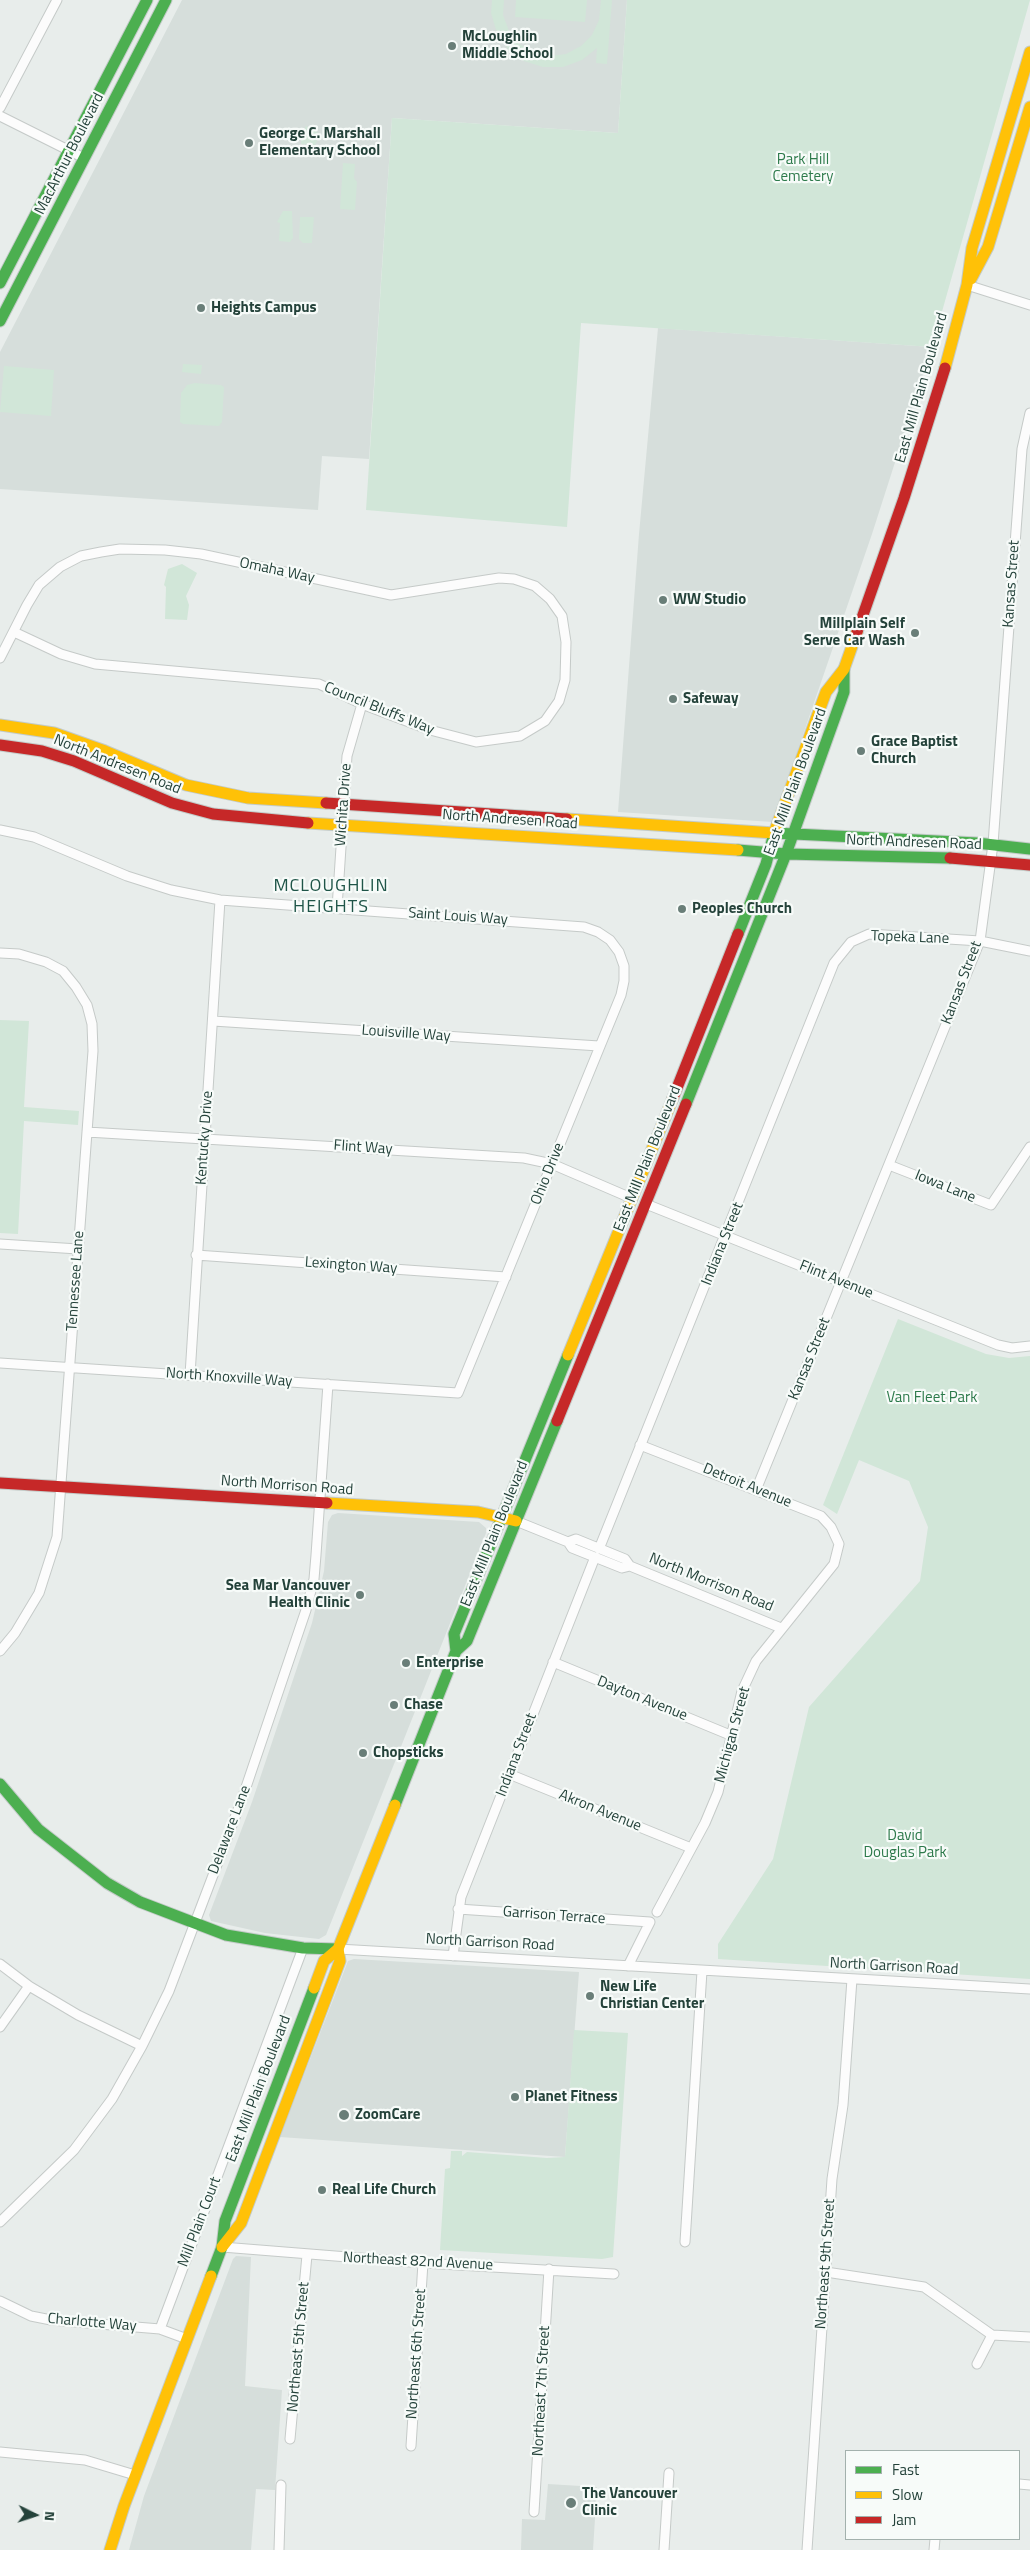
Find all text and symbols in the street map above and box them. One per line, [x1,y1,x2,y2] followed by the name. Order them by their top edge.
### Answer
[462,28,553,63] place label: McLoughlin Middle School
[446,40,458,52] marker: McLoughlin Middle School
[32,90,108,218] street label: MacArthur Boulevard
[259,125,381,160] place label: George C. Marshall Elementary School
[243,137,255,149] marker: George C. Marshall Elementary School
[773,151,833,186] park label: Park Hill Cemetery
[211,299,317,317] place label: Heights Campus
[195,302,207,314] marker: Heights Campus
[892,311,952,465] street label: East Mill Plain Boulevard
[1000,540,1024,628] street label: Kansas Street
[238,554,316,588] street label: Omaha Way
[673,591,746,609] place label: WW Studio
[657,594,669,606] marker: WW Studio
[804,615,905,650] place label: Millplain Self Serve Car Wash
[909,627,921,639] marker: Millplain Self Serve Car Wash
[321,679,437,739] street label: Council Bluffs Way
[683,690,738,708] place label: Safeway
[667,693,679,705] marker: Safeway
[761,706,831,858] street label: East Mill Plain Boulevard
[51,731,183,799] street label: North Andresen Road
[871,733,958,768] place label: Grace Baptist Church
[855,745,867,757] marker: Grace Baptist Church
[332,763,356,847] street label: Wichita Drive
[442,806,578,834] street label: North Andresen Road
[846,832,982,854] street label: North Andresen Road
[272,876,390,919] district label: MCLOUGHLIN HEIGHTS
[692,900,792,918] place label: Peoples Church
[676,903,688,915] marker: Peoples Church
[408,905,508,929] street label: Saint Louis Way
[871,928,949,948] street label: Topeka Lane
[938,939,986,1027] street label: Kansas Street
[361,1022,451,1046] street label: Louisville Way
[611,1084,685,1234] street label: East Mill Plain Boulevard
[193,1090,217,1186] street label: Kentucky Drive
[333,1137,393,1159] street label: Flint Way
[527,1140,569,1208] street label: Ohio Drive
[912,1167,978,1207] street label: Iowa Lane
[698,1200,748,1288] street label: Indiana Street
[64,1230,88,1332] street label: Tennessee Lane
[304,1254,398,1278] street label: Lexington Way
[796,1257,876,1303] street label: Flint Avenue
[785,1315,835,1403] street label: Kansas Street
[165,1365,293,1391] street label: North Knoxville Way
[887,1389,977,1407] park label: Van Fleet Park
[458,1459,532,1609] street label: East Mill Plain Boulevard
[700,1460,794,1512] street label: Detroit Avenue
[220,1472,354,1500] street label: North Morrison Road
[646,1550,776,1616] street label: North Morrison Road
[226,1577,350,1612] place label: Sea Mar Vancouver Health Clinic
[354,1589,366,1601] marker: Sea Mar Vancouver Health Clinic
[416,1654,484,1672] place label: Enterprise
[400,1657,412,1669] marker: Enterprise
[594,1673,690,1725] street label: Dayton Avenue
[711,1685,755,1785] street label: Michigan Street
[404,1696,443,1714] place label: Chase
[388,1699,400,1711] marker: Chase
[493,1711,541,1799] street label: Indiana Street
[373,1744,443,1762] place label: Chopsticks
[357,1747,369,1759] marker: Chopsticks
[205,1783,255,1877] street label: Delaware Lane
[556,1786,644,1836] street label: Akron Avenue
[863,1827,947,1862] park label: David Douglas Park
[502,1903,606,1929] street label: Garrison Terrace
[425,1931,555,1955] street label: North Garrison Road
[829,1955,959,1979] street label: North Garrison Road
[600,1978,704,2013] place label: New Life Christian Center
[584,1990,596,2002] marker: New Life Christian Center
[223,2013,295,2165] street label: East Mill Plain Boulevard
[525,2088,618,2106] place label: Planet Fitness
[509,2091,521,2103] marker: Planet Fitness
[355,2106,420,2124] place label: ZoomCare
[337,2108,351,2122] marker: ZoomCare
[175,2174,225,2270] street label: Mill Plain Court
[332,2181,436,2199] place label: Real Life Church
[316,2184,328,2196] marker: Real Life Church
[812,2198,840,2330] street label: Northeast 9th Street
[343,2249,493,2275] street label: Northeast 82nd Avenue
[284,2281,314,2413] street label: Northeast 5th Street
[403,2288,431,2420] street label: Northeast 6th Street
[47,2310,137,2336] street label: Charlotte Way
[530,2325,554,2457] street label: Northeast 7th Street
[845,2450,1020,2540] legend
[892,2458,919,2481] text: Fast
[892,2483,923,2506] text: Slow
[582,2485,677,2520] place label: The Vancouver Clinic
[10,2490,60,2540] north arrow
[564,2496,578,2510] marker: The Vancouver Clinic
[892,2508,916,2531] text: Jam
[40,2511,61,2522] text: N

